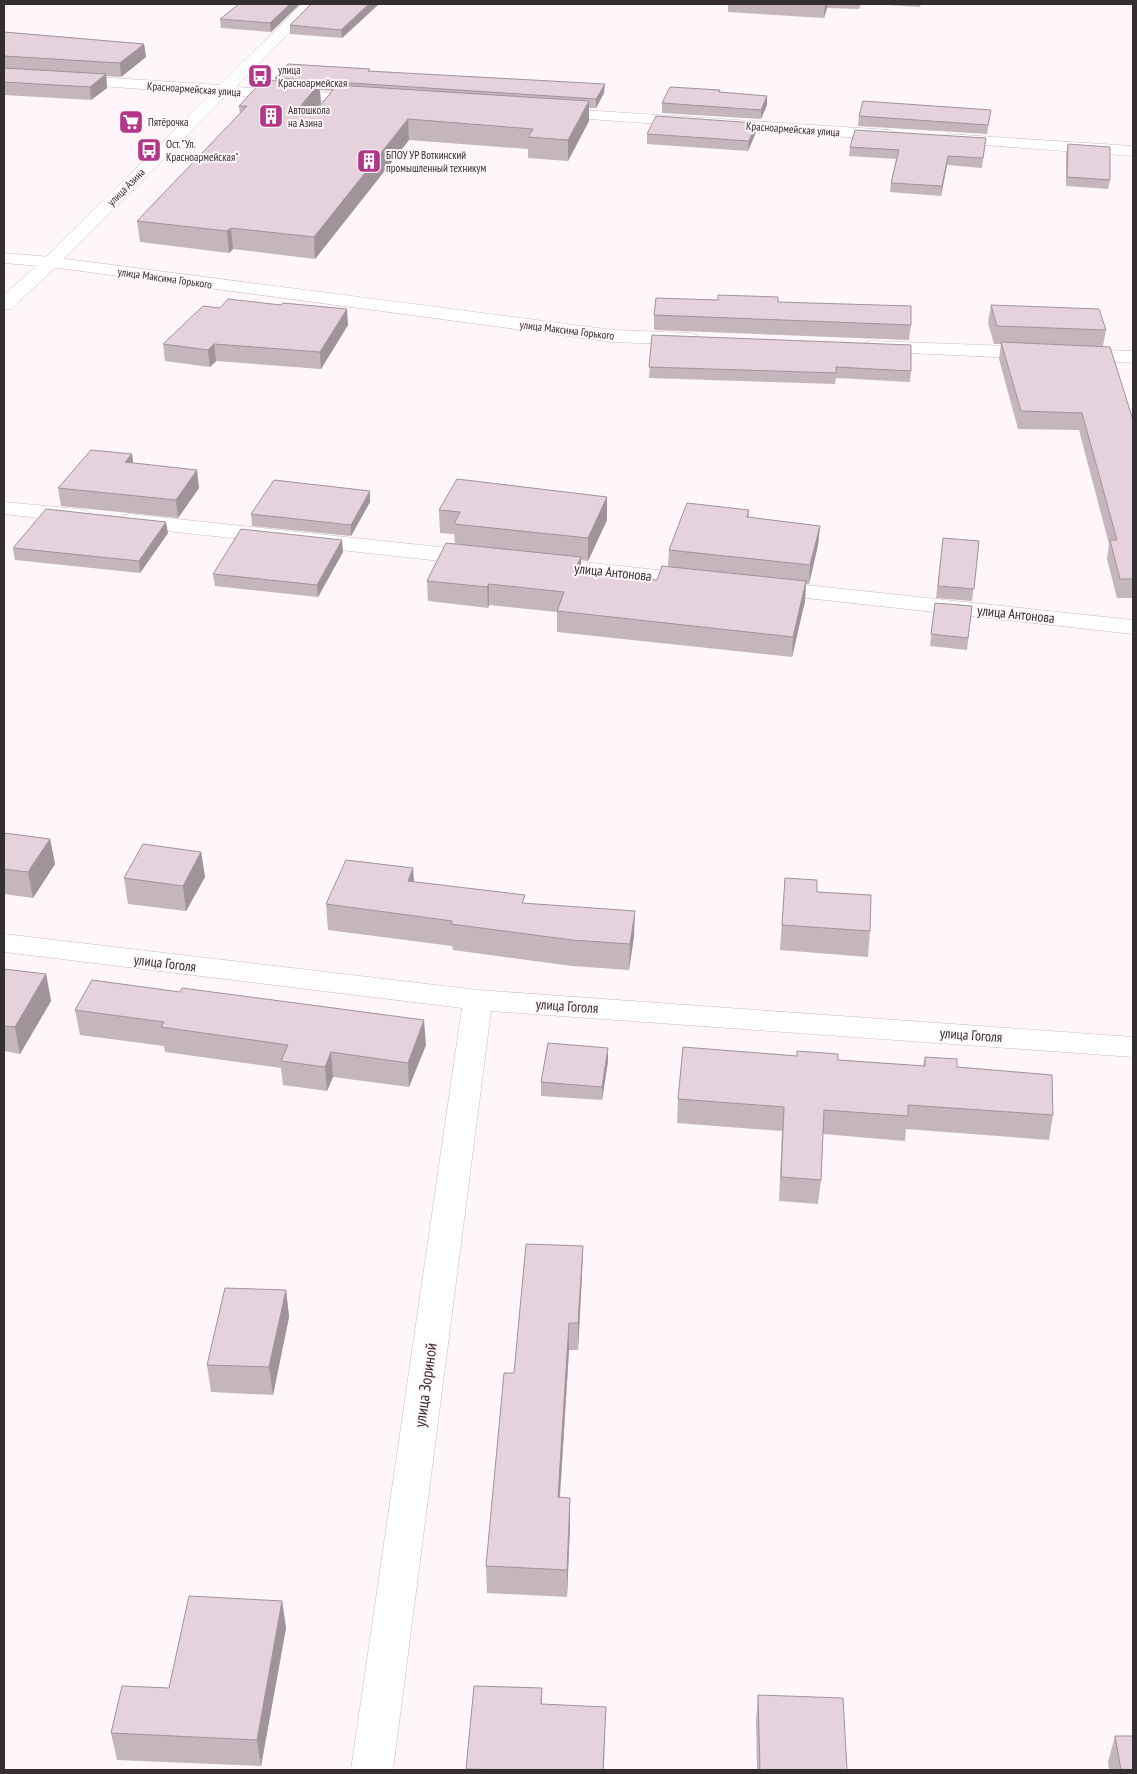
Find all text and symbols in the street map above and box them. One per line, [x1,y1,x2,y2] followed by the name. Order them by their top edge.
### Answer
[247,63,273,89] bus stop icon: улица Красноармейская
[278,63,347,90] place label: улица Красноармейская
[147,79,241,99] street label: Красноармейская улица
[258,103,284,129] building icon: Автошкола на Азина
[288,103,330,130] place label: Автошкола на Азина
[118,109,144,135] supermarket icon: Пятёрочка
[148,115,189,129] place label: Пятёрочка
[746,119,840,139] street label: Красноармейская улица
[136,137,162,163] bus stop icon: Ост. "Ул. Красноармейская"
[166,137,238,164] place label: Ост. "Ул. Красноармейская"
[356,148,382,174] building icon: БПОУ УР Воткинский промышленный техникум
[386,148,486,175] place label: БПОУ УР Воткинский промышленный техникум
[104,165,148,209] street label: улица Азина
[117,264,213,292] street label: улица Максима Горького
[519,317,615,343] street label: улица Максима Горького
[573,559,653,585] street label: улица Антонова
[976,601,1056,627] street label: улица Антонова
[133,950,197,976] street label: улица Гоголя
[535,995,599,1017] street label: улица Гоголя
[939,1024,1003,1046] street label: улица Гоголя
[409,1342,441,1428] street label: улица Зориной

